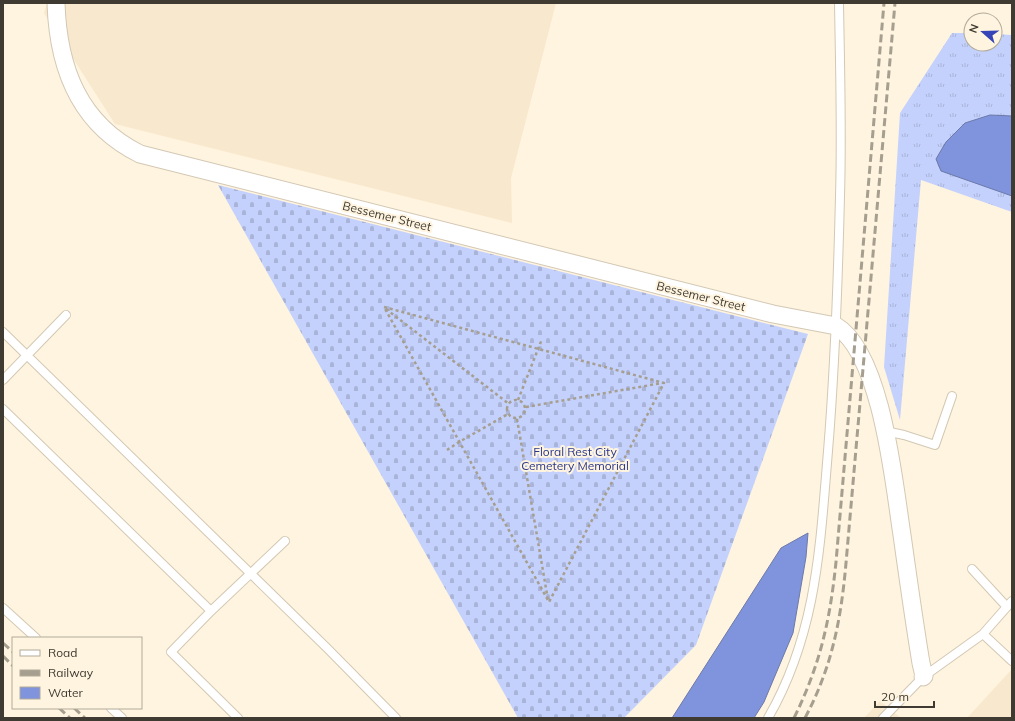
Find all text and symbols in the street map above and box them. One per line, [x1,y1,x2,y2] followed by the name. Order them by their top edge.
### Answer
[963,12,1003,52] north arrow
[966,22,982,35] text: N
[341,198,433,234] street label: Bessemer Street
[655,278,747,314] street label: Bessemer Street
[521,444,629,473] park label: Floral Rest City Cemetery Memorial
[12,637,142,709] legend
[48,645,77,660] text: Road
[48,665,94,680] text: Railway
[875,683,934,709] scale bar
[48,685,84,700] text: Water
[881,689,909,704] text: 20 m

